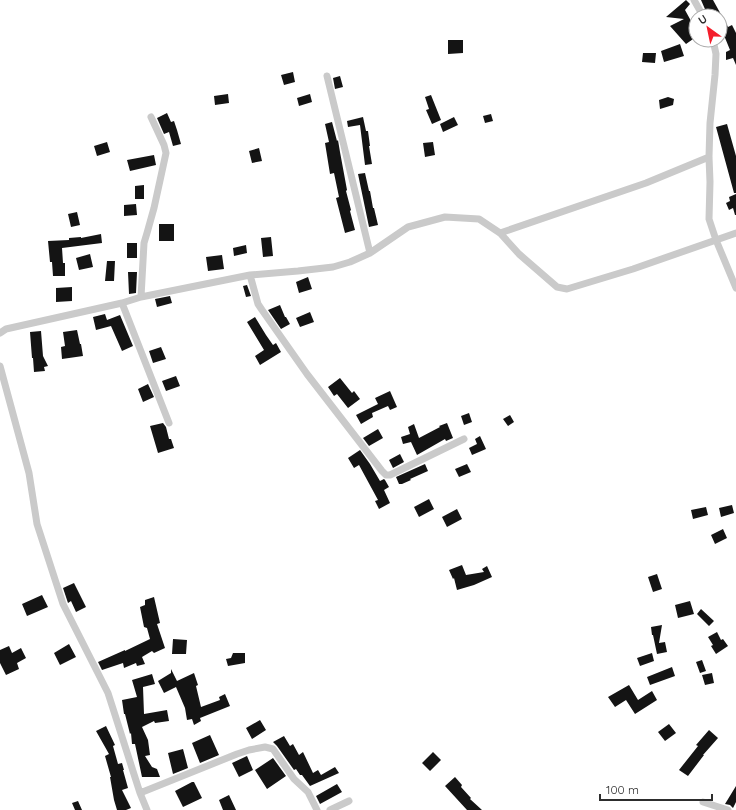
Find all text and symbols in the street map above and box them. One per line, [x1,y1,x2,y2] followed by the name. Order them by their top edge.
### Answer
[688,8,728,48] north arrow
[695,12,710,28] text: U
[600,776,712,802] scale bar
[606,782,639,797] text: 100 m

